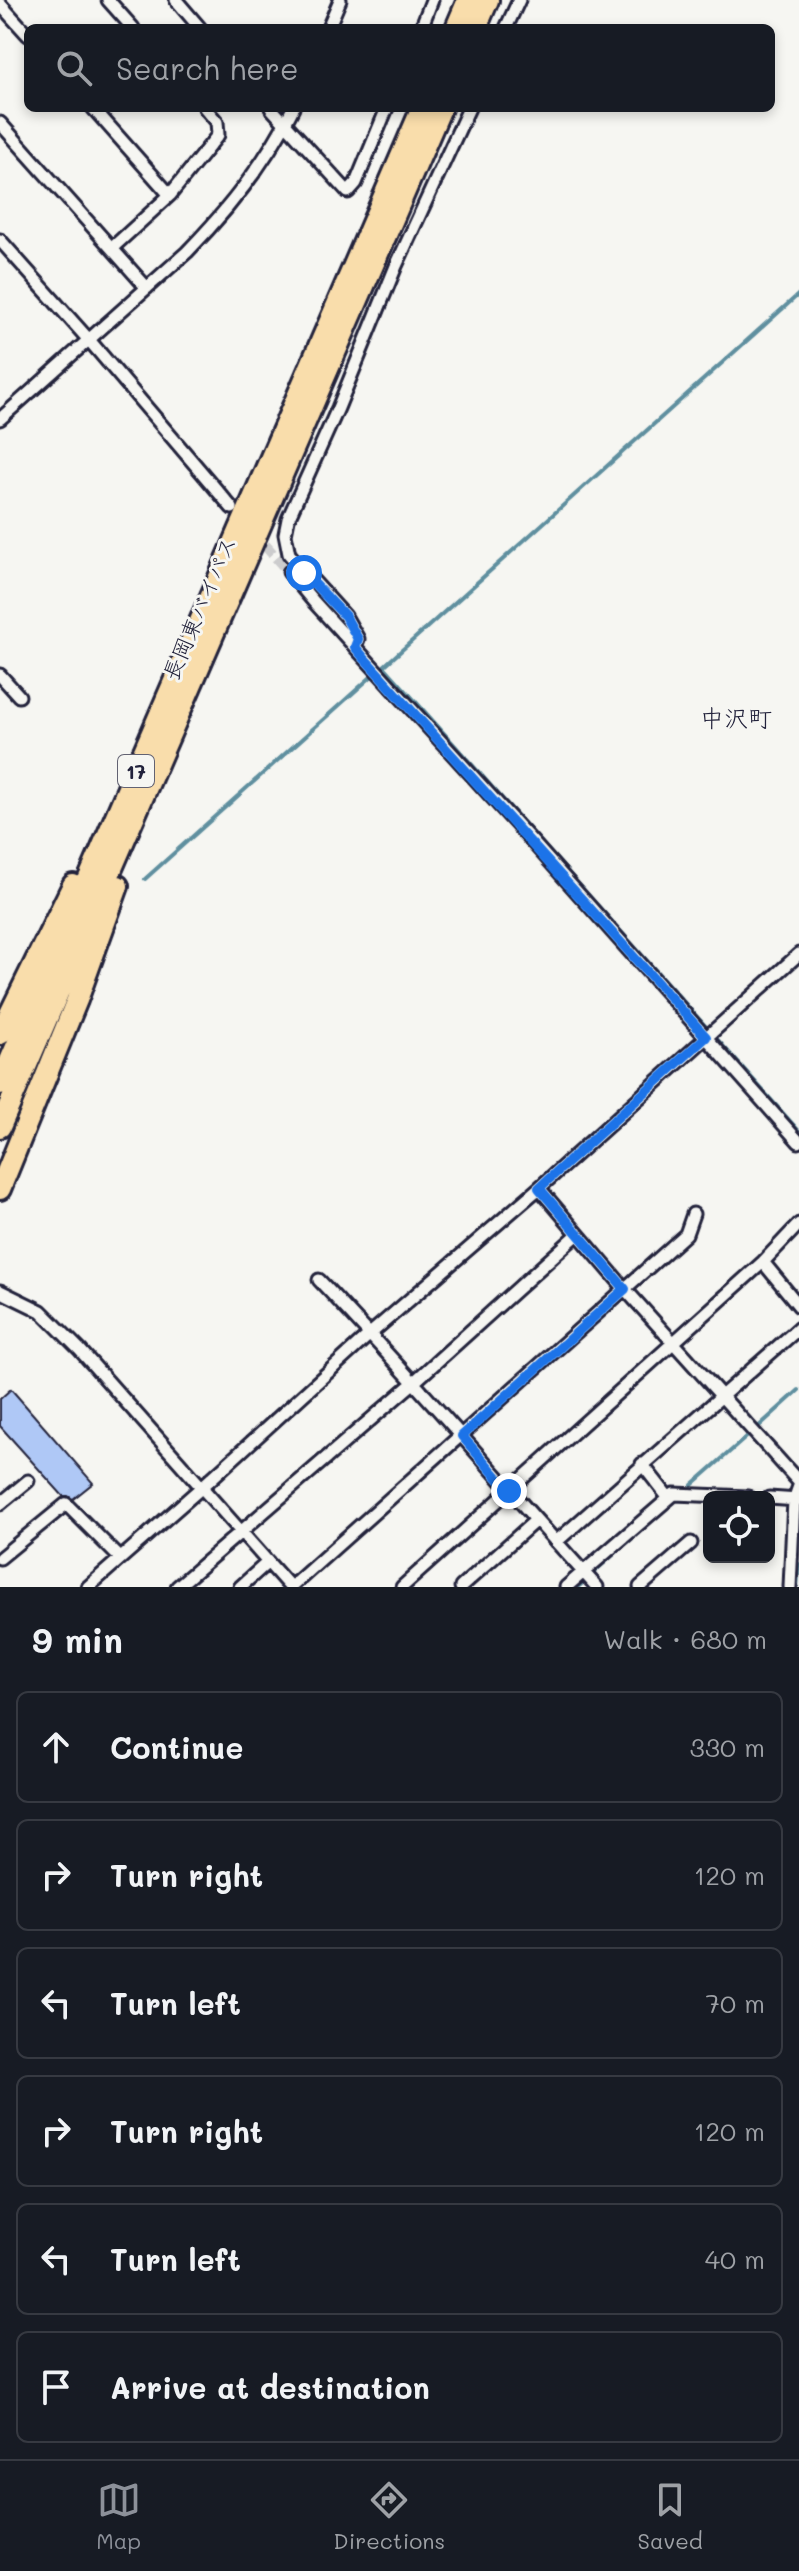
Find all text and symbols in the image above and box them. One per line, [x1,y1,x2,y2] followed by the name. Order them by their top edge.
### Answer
[24,24,775,112] search box
[52,46,96,90] icon: search
[116,48,299,88] text: Search here
[156,532,242,684] street label: 長岡東バイパス
[286,555,322,591] route start
[700,702,772,733] district label: 中沢町
[118,755,154,787] road number: 17
[491,1473,527,1509] route end
[703,1491,775,1563] map controls
[703,1491,775,1563] button: locate
[32,1617,123,1662] text: 9 min
[603,1622,767,1656] text: Walk · 680 m
[34,1725,78,1769] icon: ahead
[110,1727,243,1767] text: Continue
[689,1730,765,1764] text: 330 m
[34,1853,78,1897] icon: right
[110,1855,263,1895] text: Turn right
[694,1858,765,1892] text: 120 m
[34,1981,78,2025] icon: left
[110,1983,241,2023] text: Turn left
[705,1986,765,2020] text: 70 m
[34,2109,78,2153] icon: right
[110,2111,263,2151] text: Turn right
[694,2114,765,2148] text: 120 m
[34,2237,78,2281] icon: left
[110,2239,241,2279] text: Turn left
[705,2242,765,2276] text: 40 m
[34,2365,78,2409] icon: arrive
[110,2367,430,2407] text: Arrive at destination
[96,2478,141,2555] tab: Map
[333,2478,445,2555] tab: Directions
[638,2478,703,2555] tab: Saved

